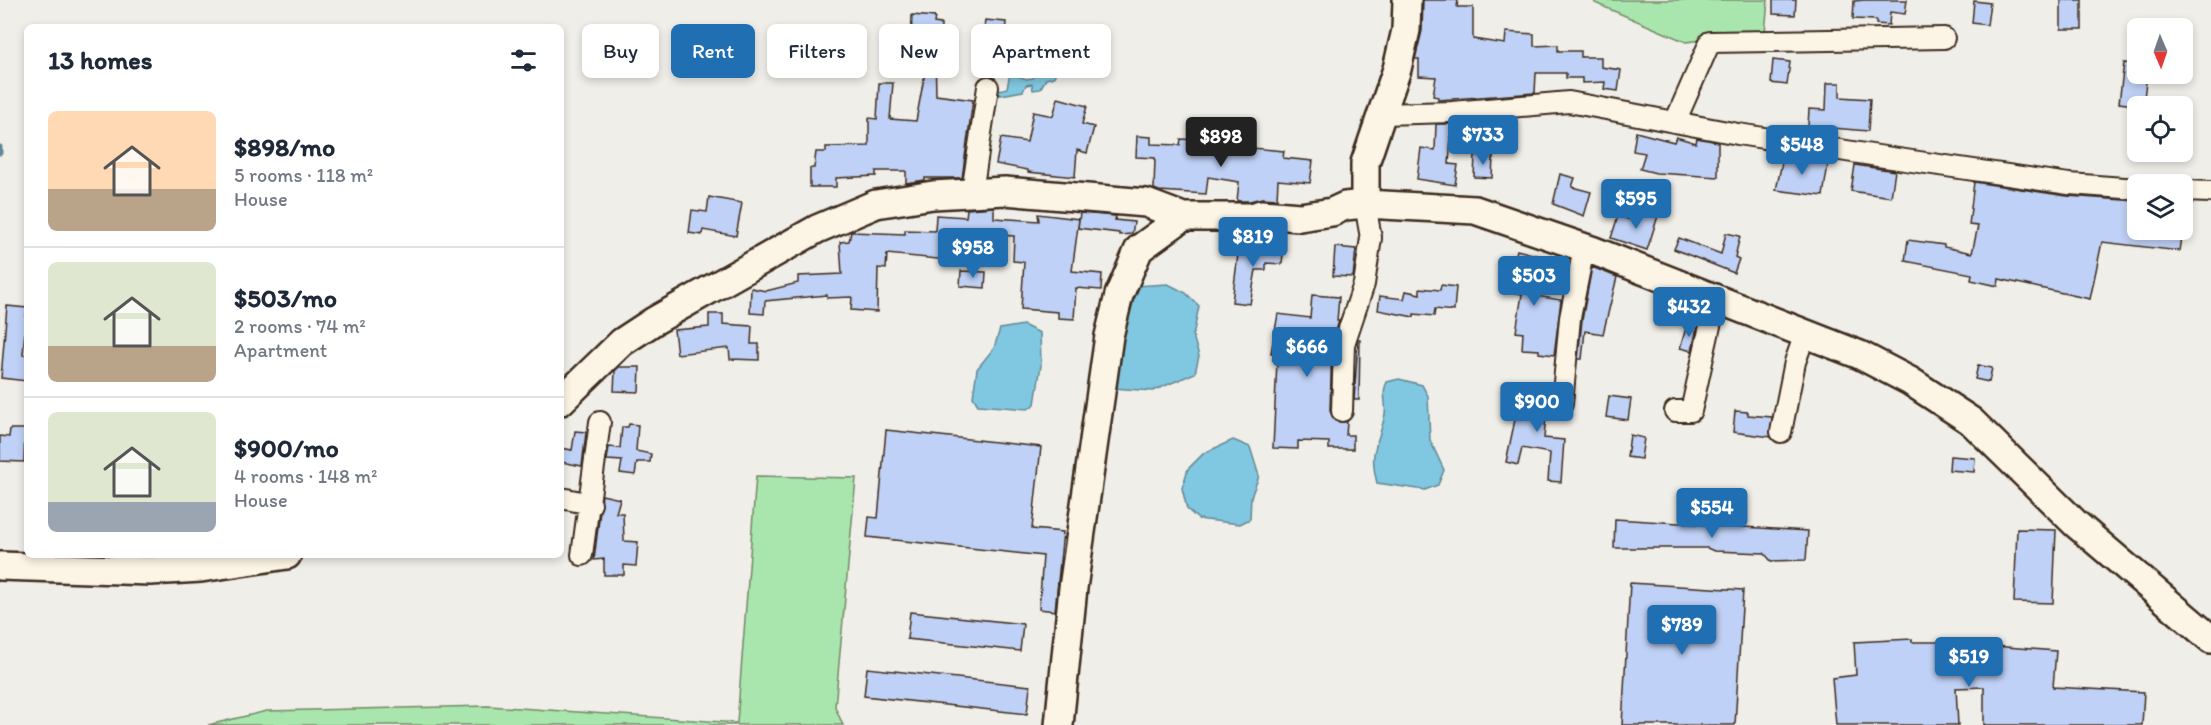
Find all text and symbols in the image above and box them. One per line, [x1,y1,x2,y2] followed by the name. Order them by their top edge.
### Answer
[2127,18,2193,84] north arrow
[2127,18,2193,240] map controls
[582,24,659,78] chip: Buy
[671,24,755,78] chip: Rent
[767,24,867,78] chip: Filters
[879,24,959,78] chip: New
[971,24,1111,78] chip: Apartment
[48,44,152,76] text: 13 homes
[507,44,540,77] icon: filters
[2127,96,2193,162] button: locate
[1447,115,1519,166] pin: $733
[1185,117,1257,168] pin: $898
[1462,122,1504,146] text: $733
[1200,124,1242,148] text: $898
[1766,125,1838,176] pin: $548
[234,131,335,163] text: $898/mo
[1780,132,1824,156] text: $548
[96,135,168,207] icon: home
[234,163,373,187] text: 5 rooms · 118 m²
[2127,174,2193,240] button: layers
[1600,179,1672,230] pin: $595
[1615,186,1657,210] text: $595
[234,187,288,211] text: House
[1217,217,1289,268] pin: $819
[1233,224,1273,248] text: $819
[937,228,1009,279] pin: $958
[952,235,994,259] text: $958
[1498,256,1570,307] pin: $503
[1512,263,1556,287] text: $503
[234,282,337,314] text: $503/mo
[96,286,168,358] icon: home
[1653,287,1725,338] pin: $432
[1667,294,1711,318] text: $432
[234,314,366,338] text: 2 rooms · 74 m²
[1271,327,1343,378] pin: $666
[1286,334,1328,358] text: $666
[234,338,327,362] text: Apartment
[1501,382,1573,433] pin: $900
[1514,389,1560,413] text: $900
[234,432,339,464] text: $900/mo
[96,436,168,508] icon: home
[234,464,378,488] text: 4 rooms · 148 m²
[234,488,288,512] text: House
[1676,488,1748,539] pin: $554
[1690,495,1734,519] text: $554
[1646,605,1718,656] pin: $789
[1661,612,1703,636] text: $789
[1933,637,2005,688] pin: $519
[1949,644,1989,668] text: $519

